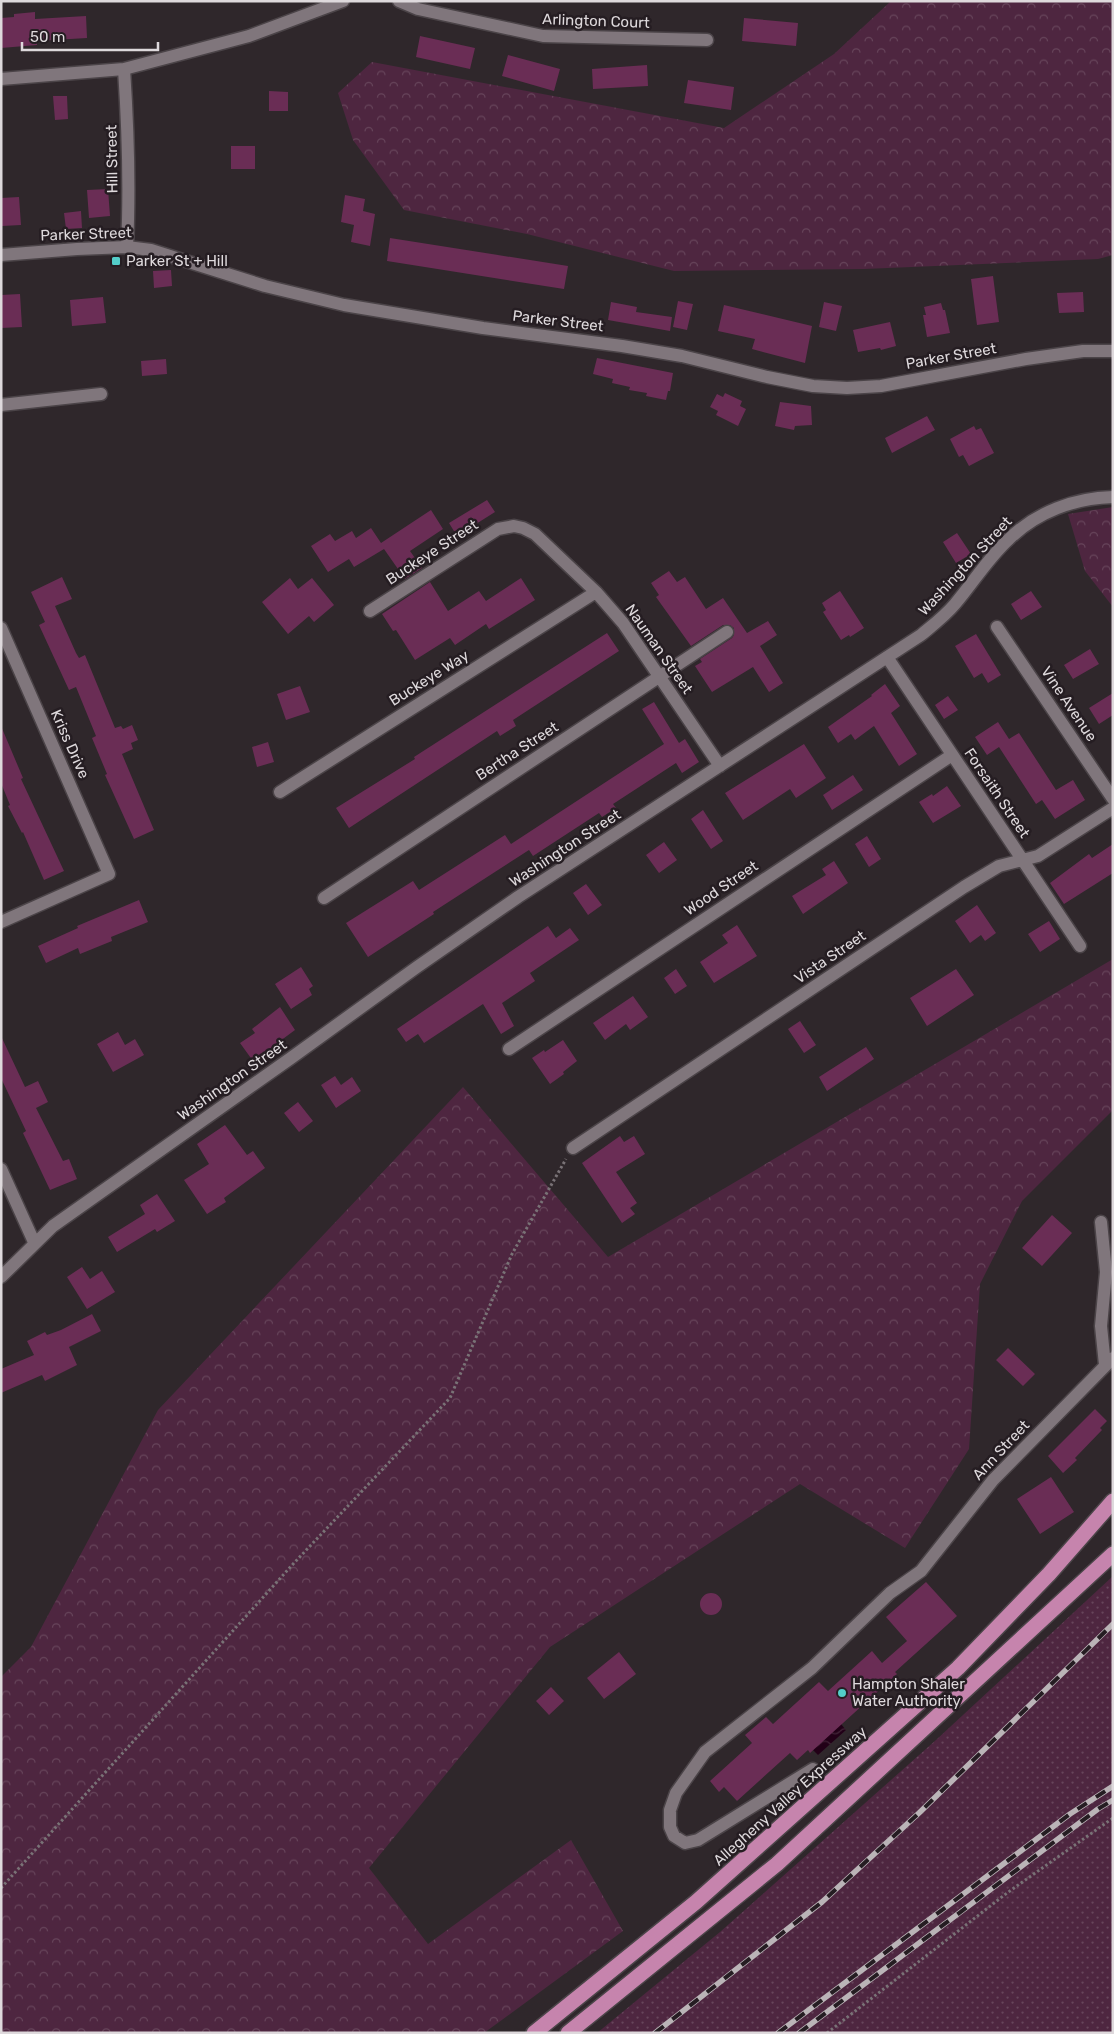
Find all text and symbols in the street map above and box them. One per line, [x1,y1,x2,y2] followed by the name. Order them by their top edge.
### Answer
[542,10,650,32] street label: Arlington Court
[22,20,159,52] scale bar
[30,28,65,46] text: 50 m
[102,124,122,193] street label: Hill Street
[40,223,132,245] street label: Parker Street
[126,252,228,270] place label: Parker St + Hill
[110,255,122,267] marker: Parker St + Hill
[511,306,605,336] street label: Parker Street
[904,339,998,373] street label: Parker Street
[914,513,1016,619] street label: Washington Street
[383,515,482,588] street label: Buckeye Street
[621,601,697,697] street label: Nauman Street
[386,646,472,710] street label: Buckeye Way
[1037,663,1101,745] street label: Vine Avenue
[47,707,93,781] street label: Kriss Drive
[472,718,562,784] street label: Bertha Street
[960,745,1034,841] street label: Forsaith Street
[506,805,624,891] street label: Washington Street
[681,857,761,919] street label: Wood Street
[791,926,869,987] street label: Vista Street
[174,1036,290,1124] street label: Washington Street
[969,1416,1033,1484] street label: Ann Street
[852,1675,965,1710] place label: Hampton Shaler Water Authority
[836,1687,848,1699] marker: Hampton Shaler Water Authority
[710,1722,870,1870] street label: Allegheny Valley Expressway

